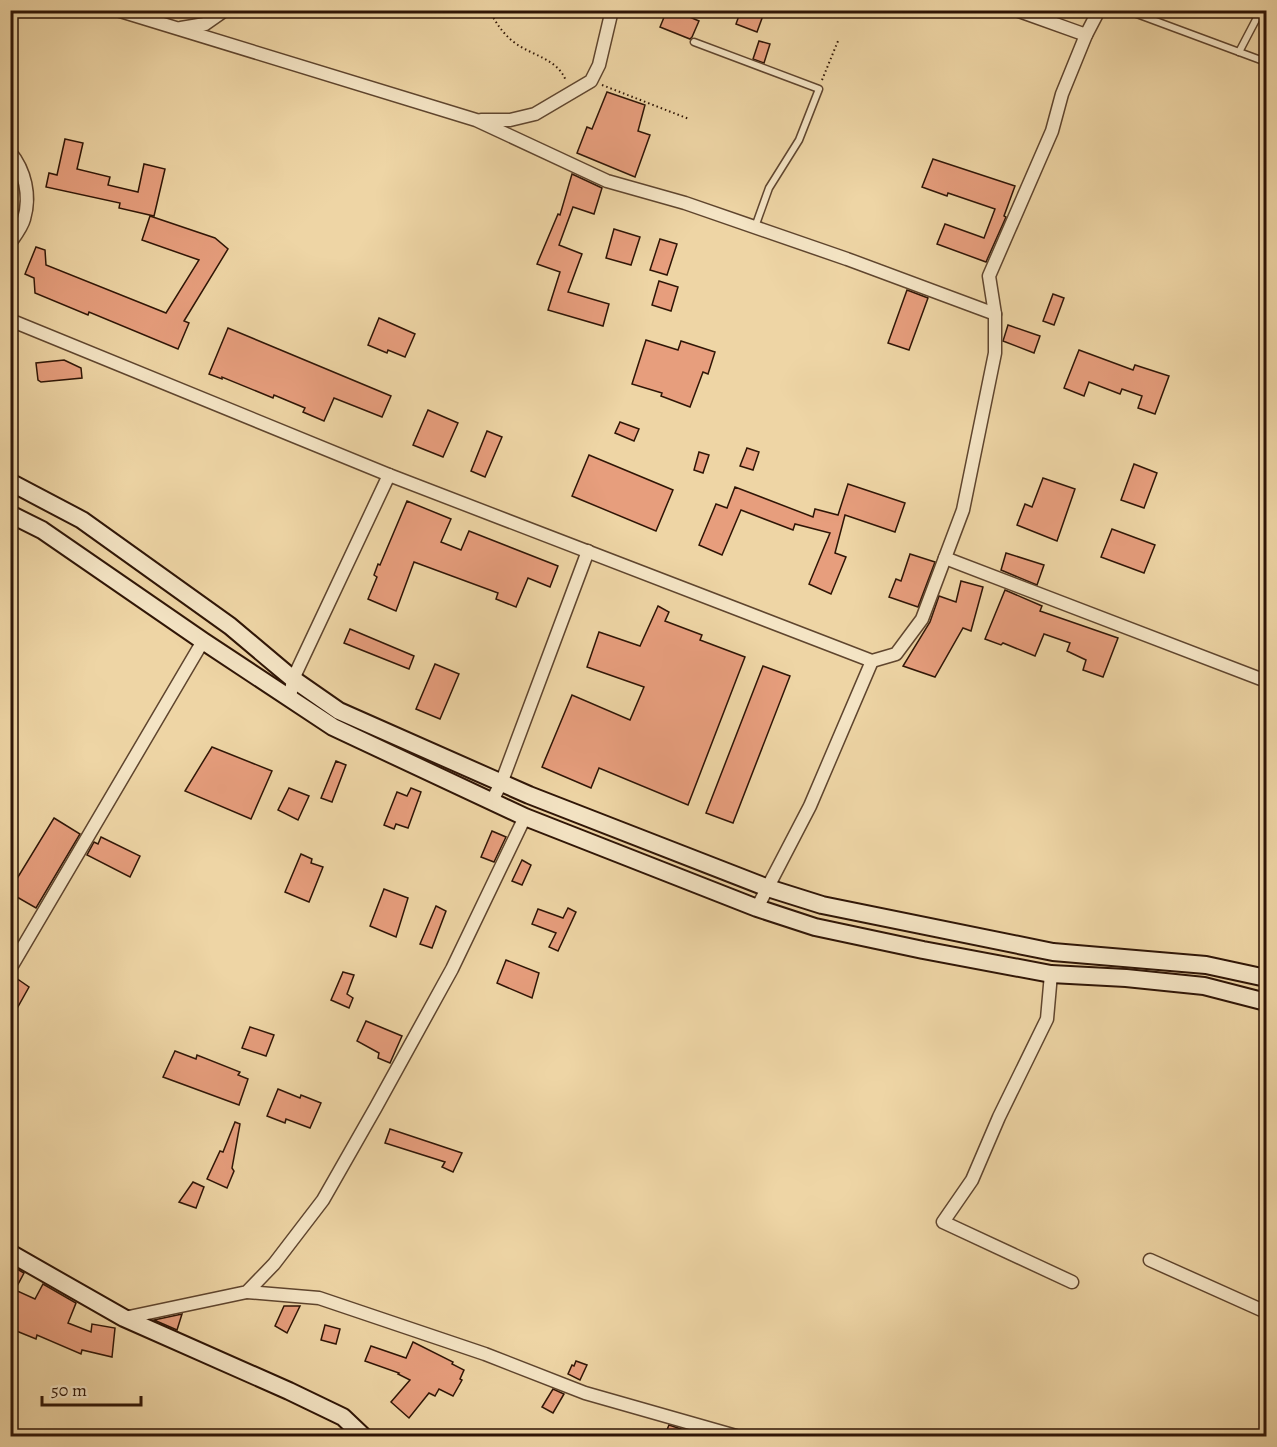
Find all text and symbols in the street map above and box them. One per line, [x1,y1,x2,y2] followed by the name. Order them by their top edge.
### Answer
[42,1369,141,1407] scale bar
[51,1378,87,1402] text: 50 m

